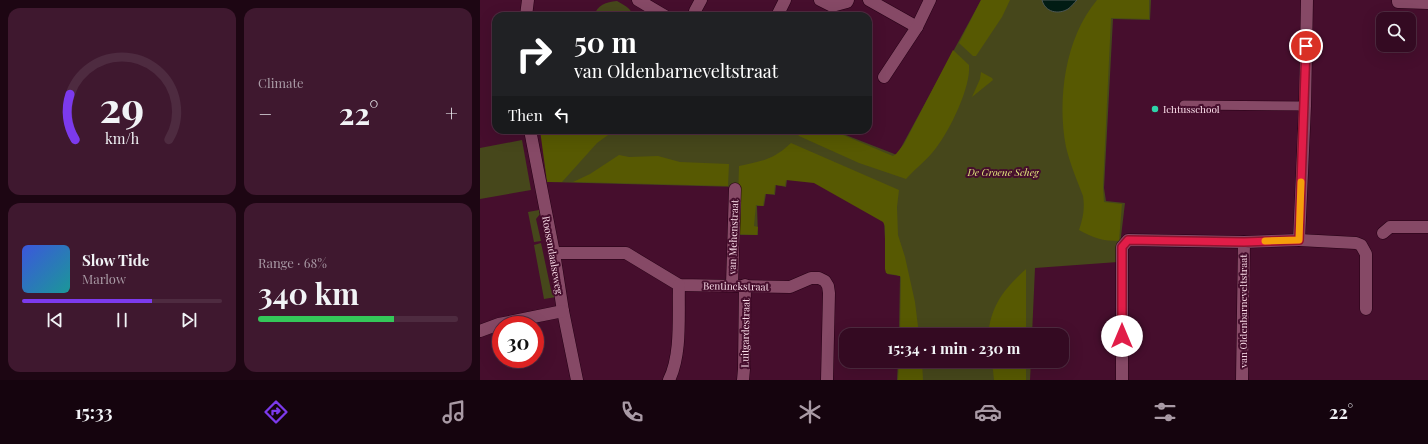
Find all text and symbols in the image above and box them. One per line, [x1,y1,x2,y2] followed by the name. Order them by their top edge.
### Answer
[1376,12,1416,52] map controls
[1376,12,1416,52] button: search
[574,23,637,60] text: 50 m
[508,28,560,80] icon: right
[1289,29,1323,63] pin
[1295,35,1317,57] icon: arrive
[574,59,778,83] text: van Oldenbarneveltstraat
[258,74,304,91] text: Climate
[100,77,144,132] text: 29
[339,93,379,133] text: 22°
[258,98,272,128] text: −
[445,98,458,128] text: +
[1163,102,1220,116] place label: Ichtusschool
[551,104,573,126] icon: left
[1150,104,1160,114] marker: Ichtusschool
[508,105,543,125] text: Then
[105,128,140,147] text: km/h
[967,165,1040,179] park label: De Groene Scheg
[725,199,741,276] street label: van Mehenstraat
[539,215,567,296] street label: Roosendaalseweg
[82,250,149,270] text: Slow Tide
[258,254,327,271] text: Range · 68%
[1236,254,1250,369] street label: van Oldenbarneveltstraat
[82,270,126,287] text: Marlow
[258,273,359,313] text: 340 km
[703,278,770,294] street label: Bentinckstraat
[737,298,753,368] street label: Luitgardestraat
[44,309,66,331] icon: previous
[111,309,133,331] icon: pause
[178,309,200,331] icon: next
[1101,315,1143,357] position arrow
[492,316,544,368] speed limit sign: 30
[888,338,1020,358] text: 15:34 · 1 min · 230 m
[262,398,290,426] icon: directions
[440,398,468,426] icon: music
[618,398,646,426] icon: phone
[796,398,824,426] icon: climate
[974,398,1002,426] icon: car
[1151,398,1179,426] icon: filters
[75,400,113,424] text: 15:33
[1329,400,1353,424] text: 22°

